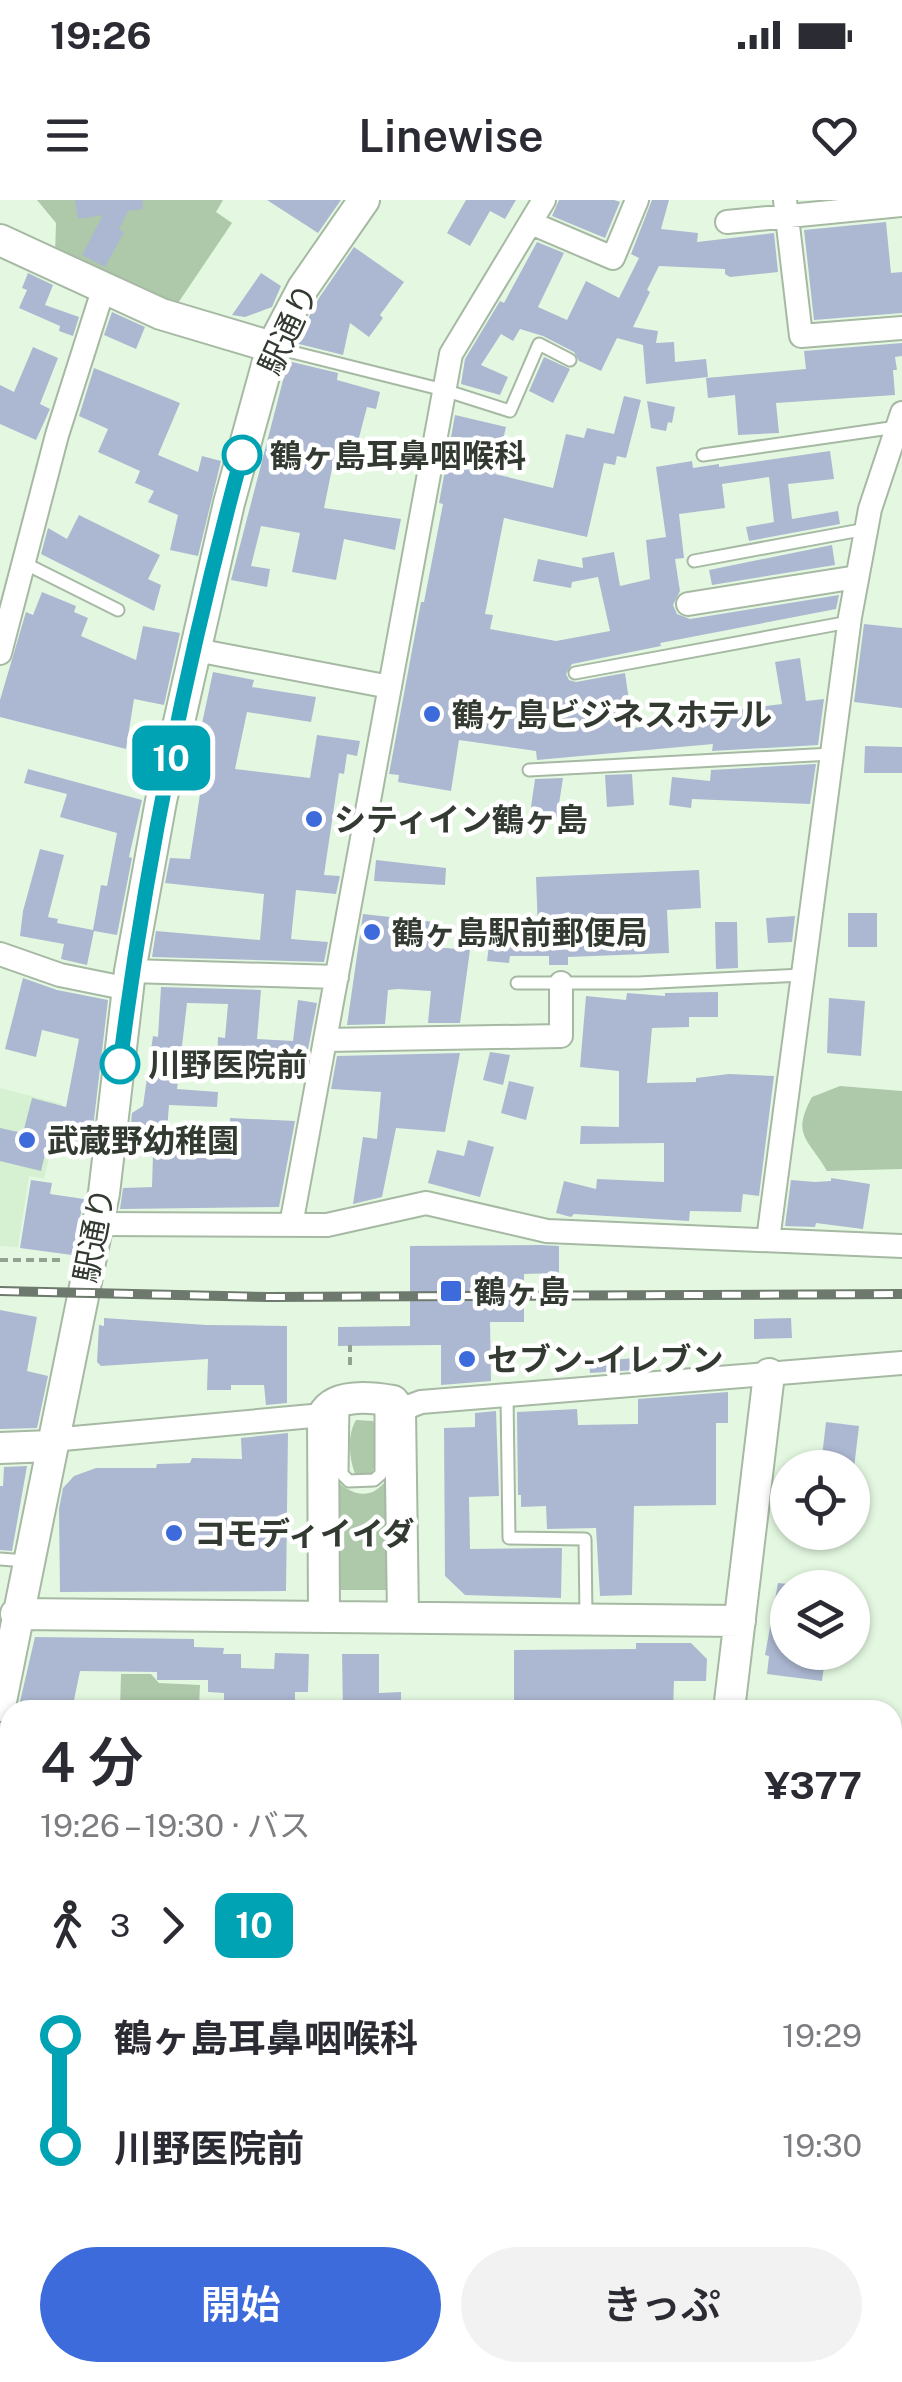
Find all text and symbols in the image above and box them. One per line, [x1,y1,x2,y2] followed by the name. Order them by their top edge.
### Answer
[50,13,152,58] text: 19:26
[40,108,95,163] icon: menu
[807,108,862,163] icon: heart
[358,109,544,162] text: Linewise
[251,278,325,380] street label: 駅通り
[223,436,261,474] marker: 鶴ヶ島耳鼻咽喉科
[270,437,526,474] place label: 鶴ヶ島耳鼻咽喉科
[452,696,772,733] place label: 鶴ヶ島ビジネスホテル
[421,703,443,725] marker: 鶴ヶ島ビジネスホテル
[126,726,216,790] line badge: 10
[152,738,190,779] text: 10
[334,801,588,838] place label: シティイン鶴ヶ島
[303,808,325,830] marker: シティイン鶴ヶ島
[392,914,648,951] place label: 鶴ヶ島駅前郵便局
[361,921,383,943] marker: 鶴ヶ島駅前郵便局
[101,1045,139,1083] marker: 川野医院前
[148,1046,308,1083] place label: 川野医院前
[47,1122,239,1159] place label: 武蔵野幼稚園
[16,1129,38,1151] marker: 武蔵野幼稚園
[67,1184,121,1286] street label: 駅通り
[474,1273,570,1310] place label: 鶴ヶ島
[438,1278,464,1304] marker: 鶴ヶ島
[487,1341,724,1378] place label: セブン-イレブン
[456,1348,478,1370] marker: セブン-イレブン
[770,1450,870,1670] map controls
[770,1450,870,1550] button: locate
[194,1515,414,1552] place label: コモディイイダ
[163,1522,185,1544] marker: コモディイイダ
[770,1570,870,1670] button: layers
[40,1730,143,1794] text: 4 分
[765,1763,862,1808] text: ¥377
[40,1807,311,1844] text: 19:26 – 19:30 · バス
[40,1898,95,1953] icon: walk
[145,1898,200,1953] icon: forward
[235,1905,273,1946] text: 10
[110,1907,130,1944] text: 3
[114,2016,418,2061] text: 鶴ヶ島耳鼻咽喉科
[782,2017,862,2054] text: 19:29
[114,2126,304,2171] text: 川野医院前
[782,2127,862,2164] text: 19:30
[40,2247,441,2362] button: 開始
[461,2247,862,2362] button: きっぷ

